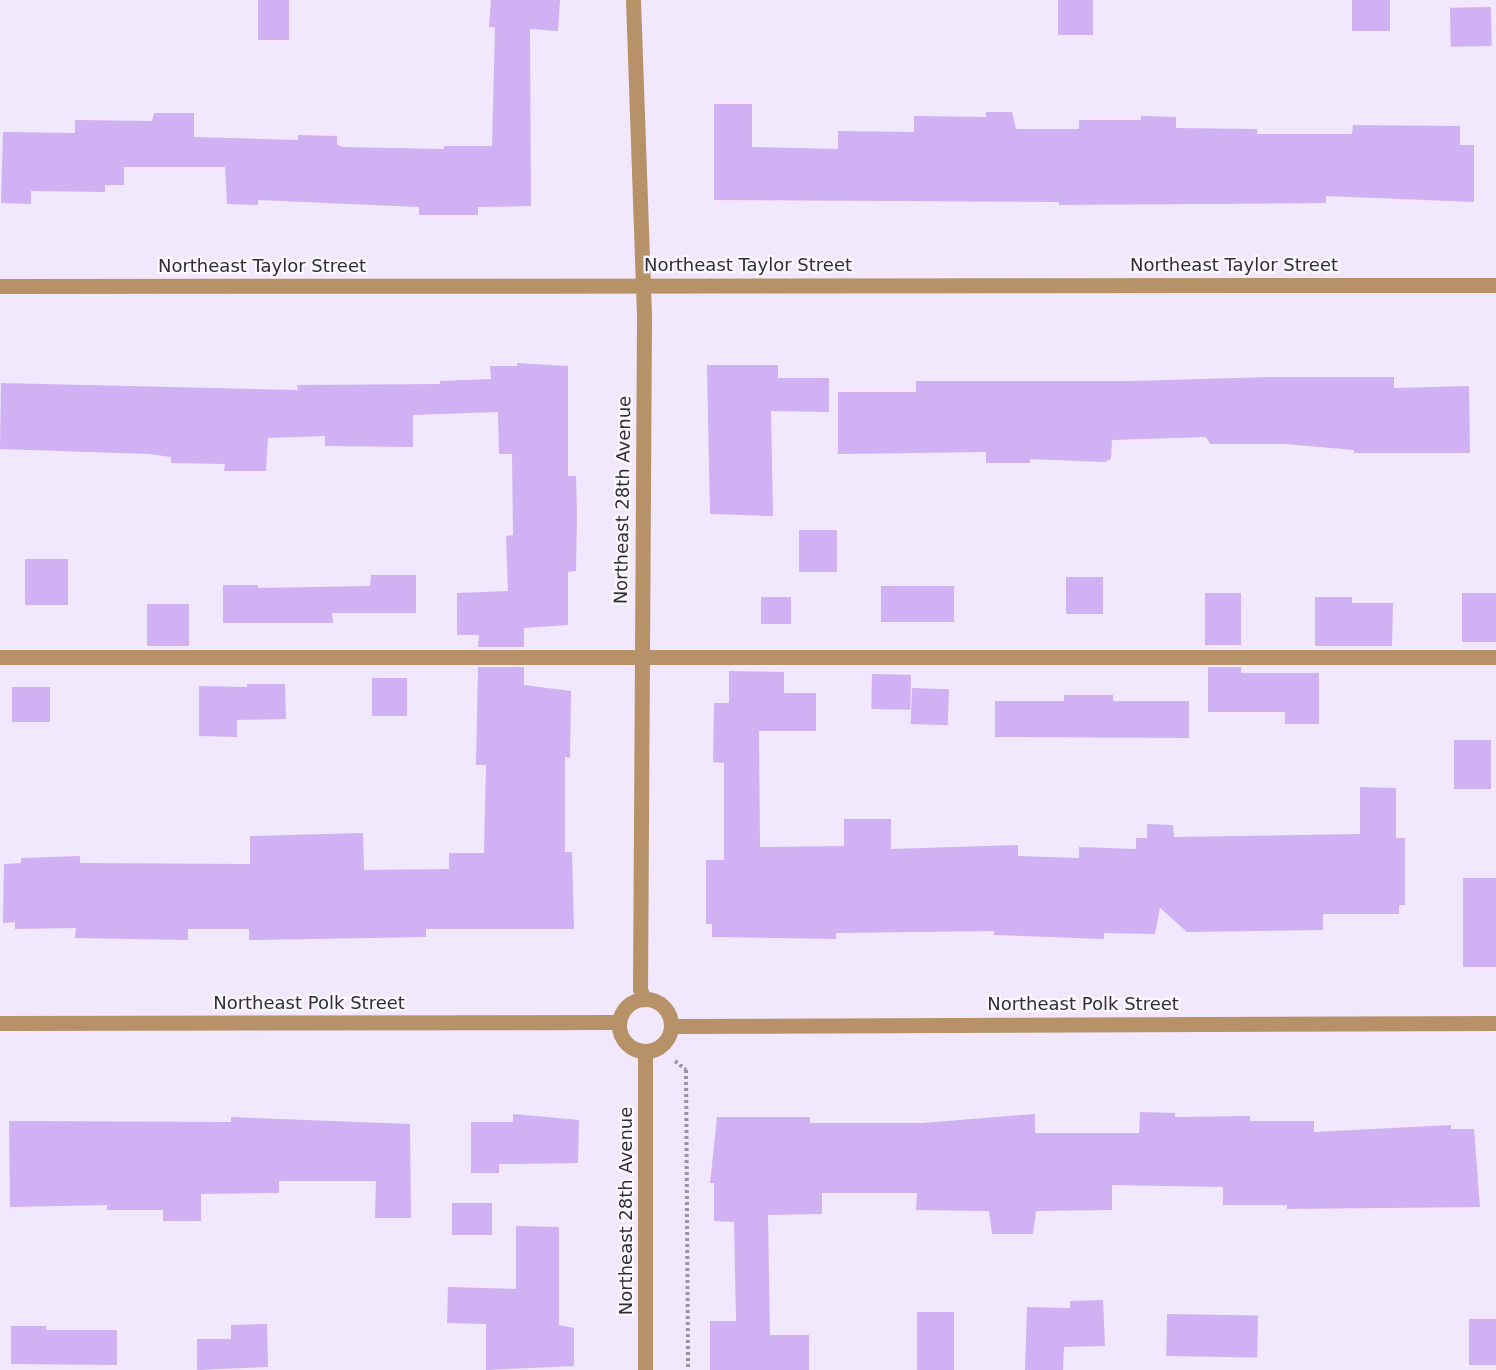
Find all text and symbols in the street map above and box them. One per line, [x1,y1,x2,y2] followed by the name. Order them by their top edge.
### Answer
[644,254,852,276] street label: Northeast Taylor Street
[1130,254,1338,276] street label: Northeast Taylor Street
[158,255,366,277] street label: Northeast Taylor Street
[610,396,636,604] street label: Northeast 28th Avenue
[213,992,405,1014] street label: Northeast Polk Street
[987,993,1179,1015] street label: Northeast Polk Street
[615,1107,637,1315] street label: Northeast 28th Avenue

